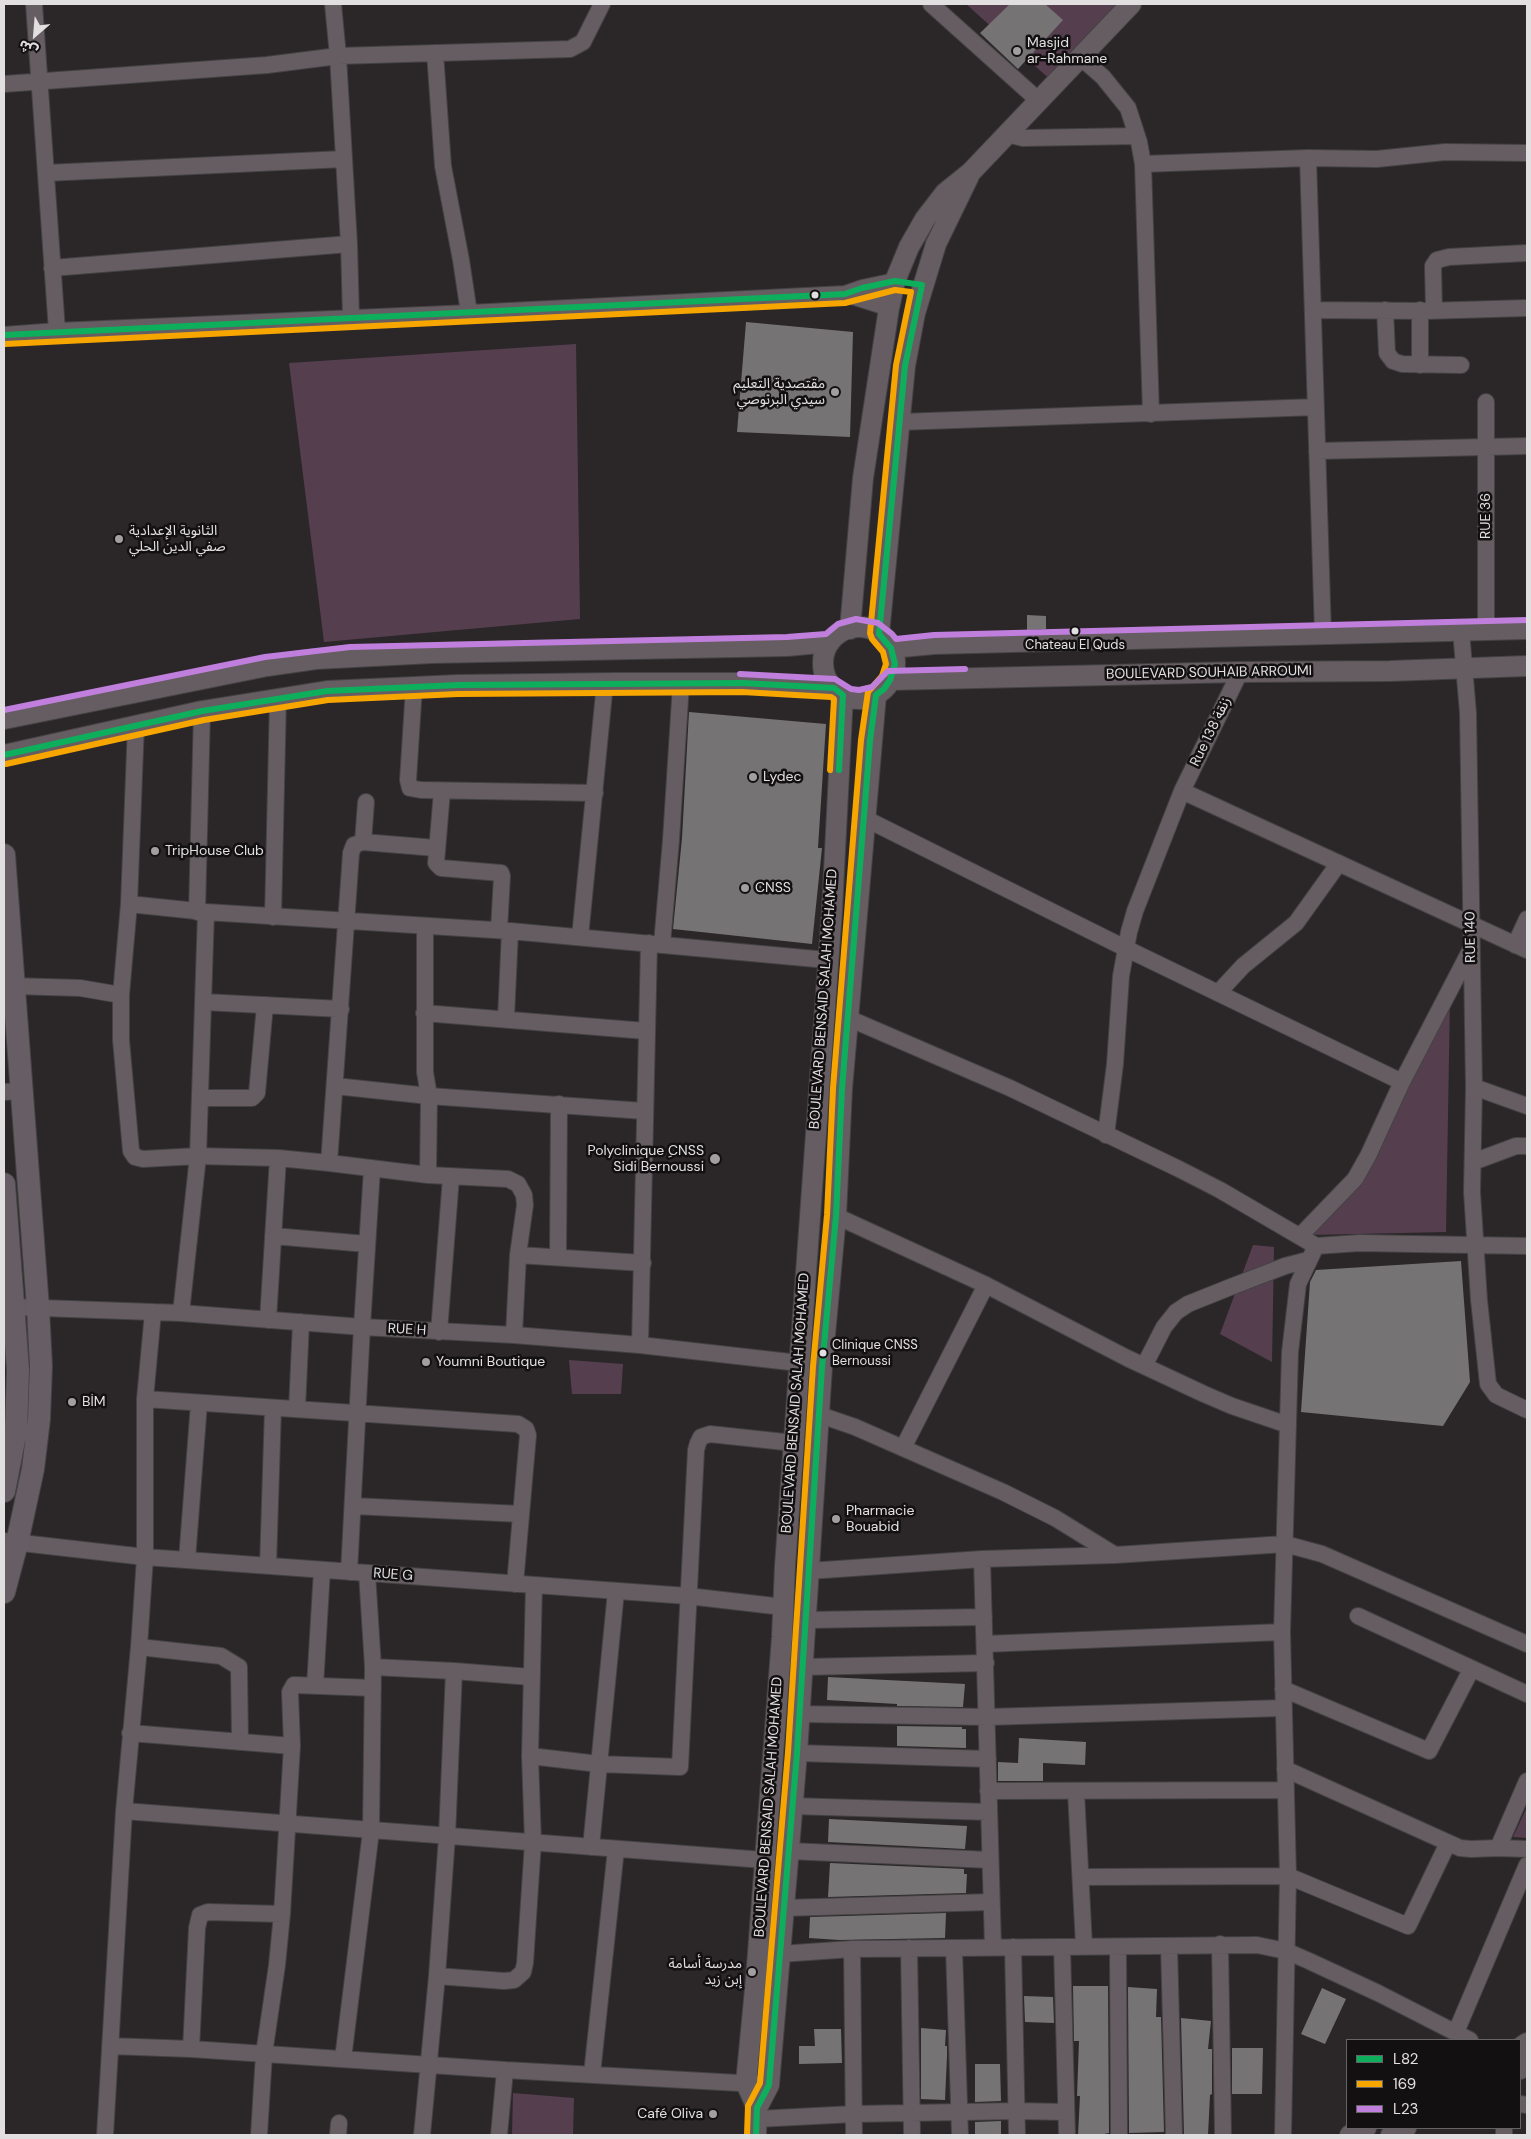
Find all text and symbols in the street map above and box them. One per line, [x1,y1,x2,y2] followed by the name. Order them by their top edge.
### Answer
[10,10,60,60] north arrow
[1027,35,1107,68] place label: Masjid ar-Rahmane
[16,36,41,61] text: ش
[1011,45,1023,57] marker: Masjid ar-Rahmane
[810,290,820,300] unlabelled marker
[733,376,825,408] place label: مقتصدية التعليم سيدي البرنوصي
[829,386,841,398] marker: مقتصدية التعليم سيدي البرنوصي
[1478,493,1494,539] street label: RUE 36
[129,523,226,556] place label: الثانوية الإعدادية صفي الدين الحلي
[113,533,125,545] marker: الثانوية الإعدادية صفي الدين الحلي
[1070,626,1080,636] marker: Chateau El Quds
[1025,638,1125,654] place label: Chateau El Quds
[1106,663,1312,683] street label: BOULEVARD SOUHAIB ARROUMI
[1187,695,1235,769] street label: Rue 138 زنقة
[763,769,801,785] place label: Lydec
[747,771,759,783] marker: Lydec
[165,843,264,859] place label: TripHouse Club
[149,845,161,857] marker: TripHouse Club
[807,868,841,1130] street label: BOULEVARD BENSAID SALAH MOHAMED
[755,880,791,896] place label: CNSS
[739,882,751,894] marker: CNSS
[1462,911,1480,963] street label: RUE 140
[587,1143,704,1176] place label: Polyclinique ِCNSS Sidi Bernoussi
[708,1152,722,1166] marker: Polyclinique ِCNSS Sidi Bernoussi
[779,1272,813,1534] street label: BOULEVARD BENSAID SALAH MOHAMED
[387,1321,427,1339] street label: RUE H
[832,1338,918,1369] place label: Clinique CNSS Bernoussi
[818,1348,828,1358] marker: Clinique CNSS Bernoussi
[436,1354,545,1370] place label: Youmni Boutique
[420,1356,432,1368] marker: Youmni Boutique
[82,1394,105,1410] place label: BİM
[66,1396,78,1408] marker: BİM
[846,1503,914,1535] place label: Pharmacie Bouabid
[830,1513,842,1525] marker: Pharmacie Bouabid
[373,1565,413,1585] street label: RUE G
[752,1676,786,1938] street label: BOULEVARD BENSAID SALAH MOHAMED
[668,1956,742,1988] place label: مدرسة أسامة إبن زيد
[746,1966,758,1978] marker: مدرسة أسامة إبن زيد
[1346,2039,1521,2129] legend
[1393,2049,1418,2069] text: L82
[1393,2074,1416,2094] text: 169
[1393,2099,1418,2119] text: L23
[637,2106,703,2122] place label: Café Oliva
[707,2108,719,2120] marker: Café Oliva

